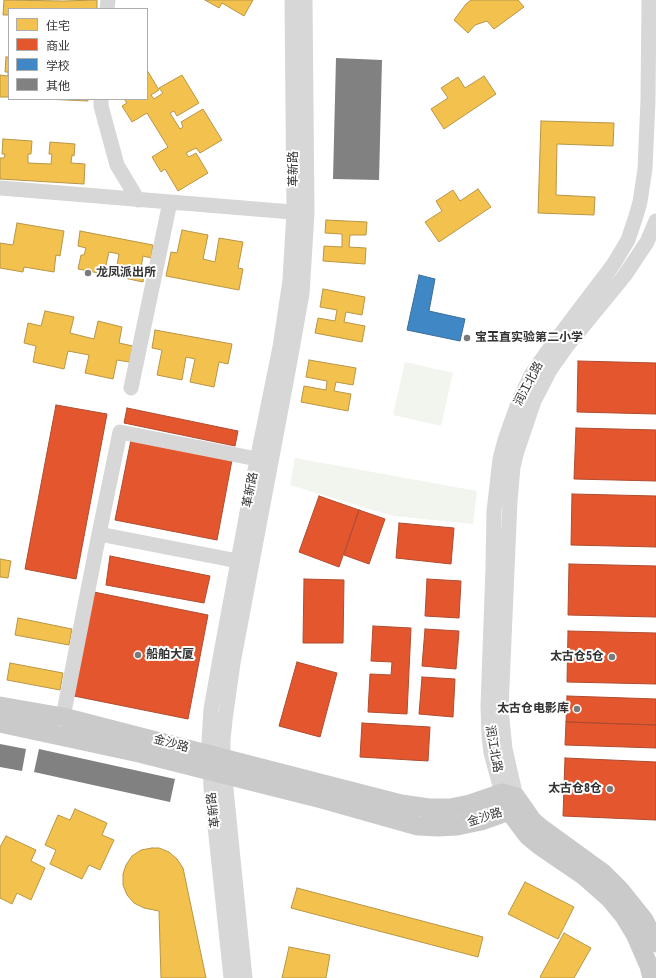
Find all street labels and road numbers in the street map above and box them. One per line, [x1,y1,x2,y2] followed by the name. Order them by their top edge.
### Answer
[287,151,301,187] street label: 革新路
[511,359,547,409] street label: 润江北路
[240,471,262,509] street label: 革新路
[482,724,504,774] street label: 润江北路
[152,732,190,756] street label: 金沙路
[205,791,223,829] street label: 革新路
[466,806,504,830] street label: 金沙路

